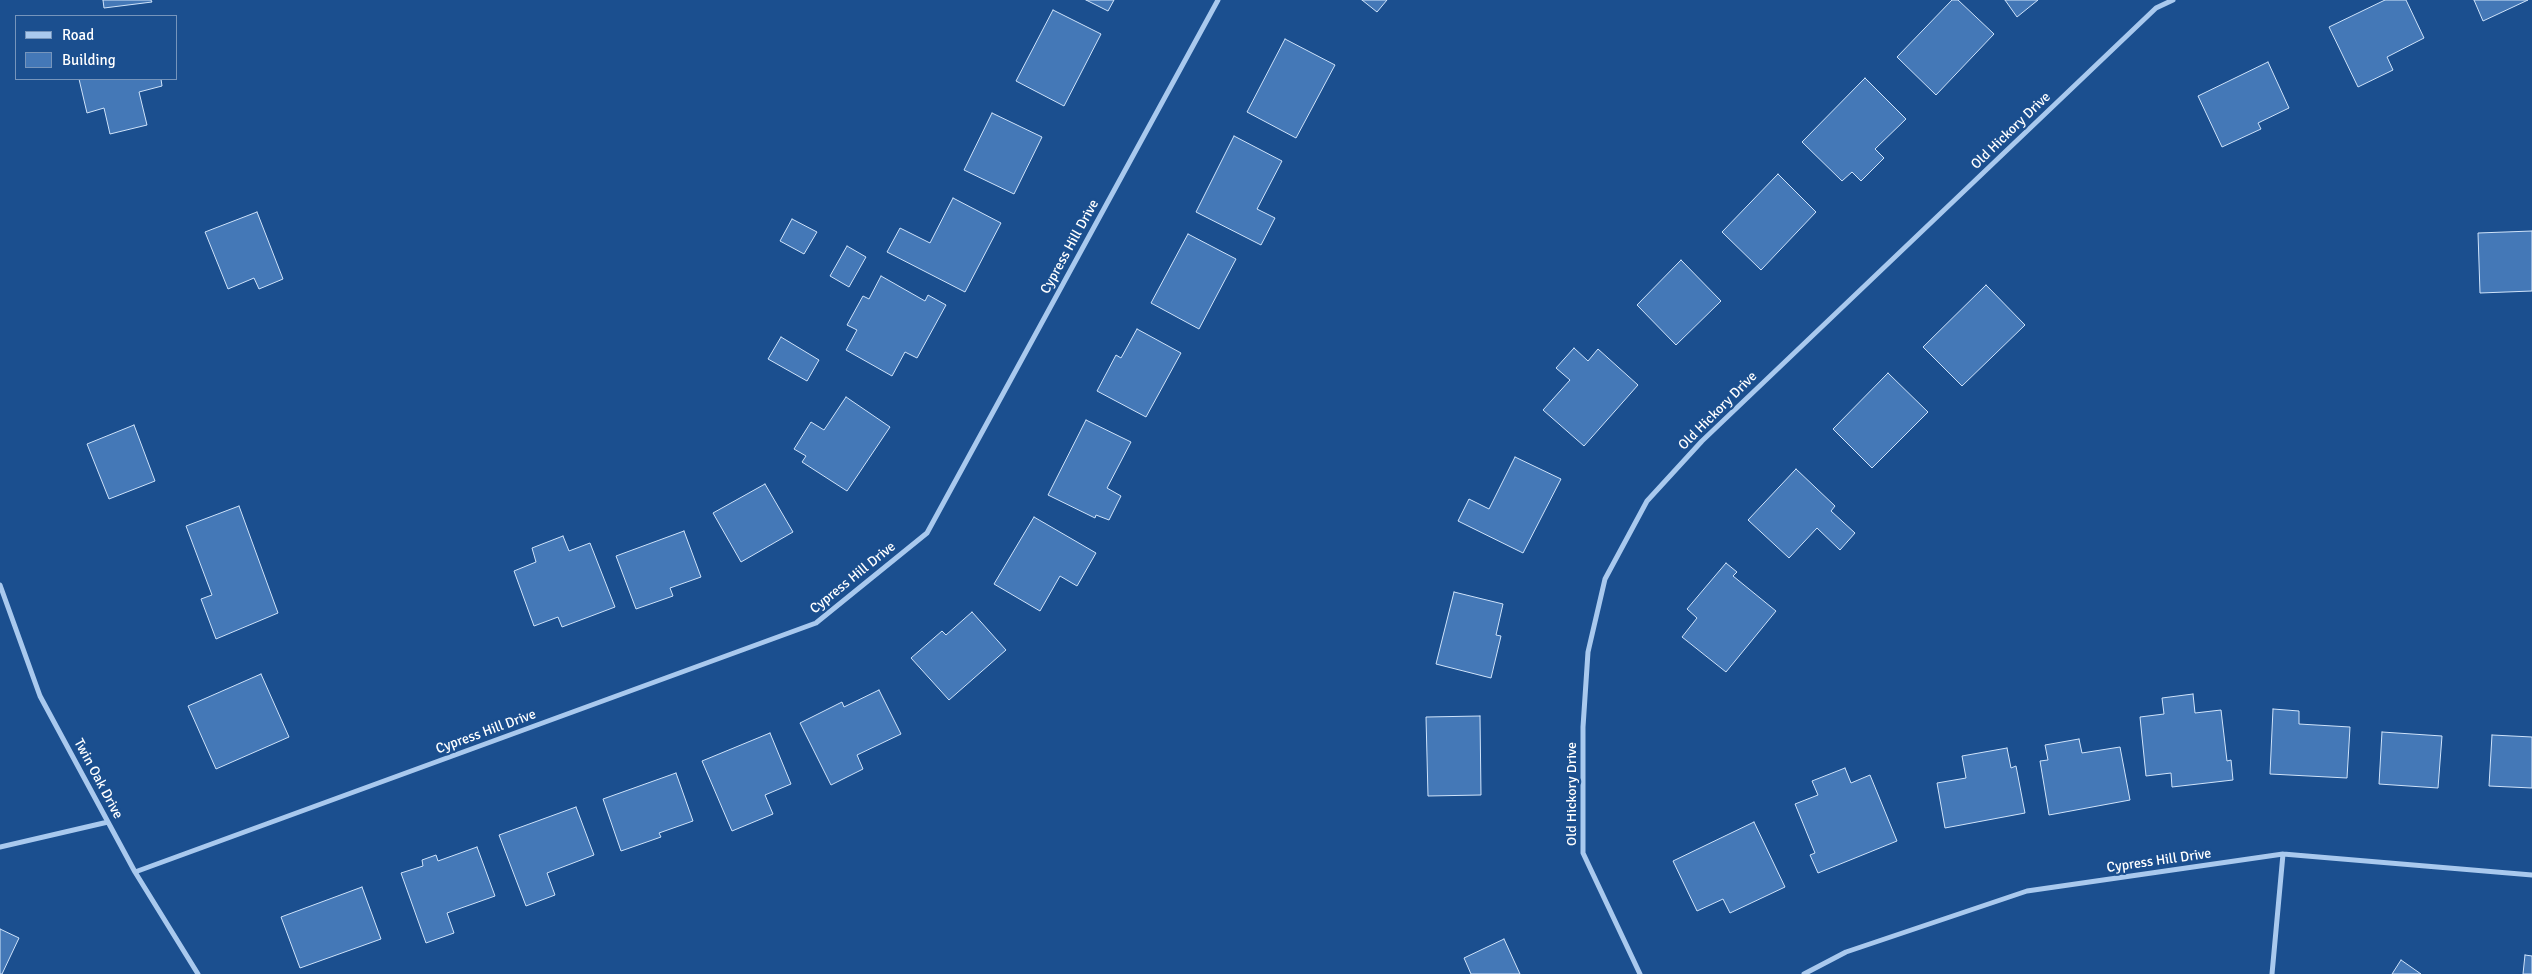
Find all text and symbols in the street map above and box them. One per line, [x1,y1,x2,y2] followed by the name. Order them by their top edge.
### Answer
[15,15,178,80] legend
[62,26,94,44] text: Road
[62,51,116,69] text: Building
[1968,89,2054,173] street label: Old Hickory Drive
[1037,197,1103,297] street label: Cypress Hill Drive
[1675,368,1761,454] street label: Old Hickory Drive
[807,538,899,618] street label: Cypress Hill Drive
[434,706,538,758] street label: Cypress Hill Drive
[70,736,126,822] street label: Twin Oak Drive
[1564,742,1580,846] street label: Old Hickory Drive
[2106,845,2212,877] street label: Cypress Hill Drive

